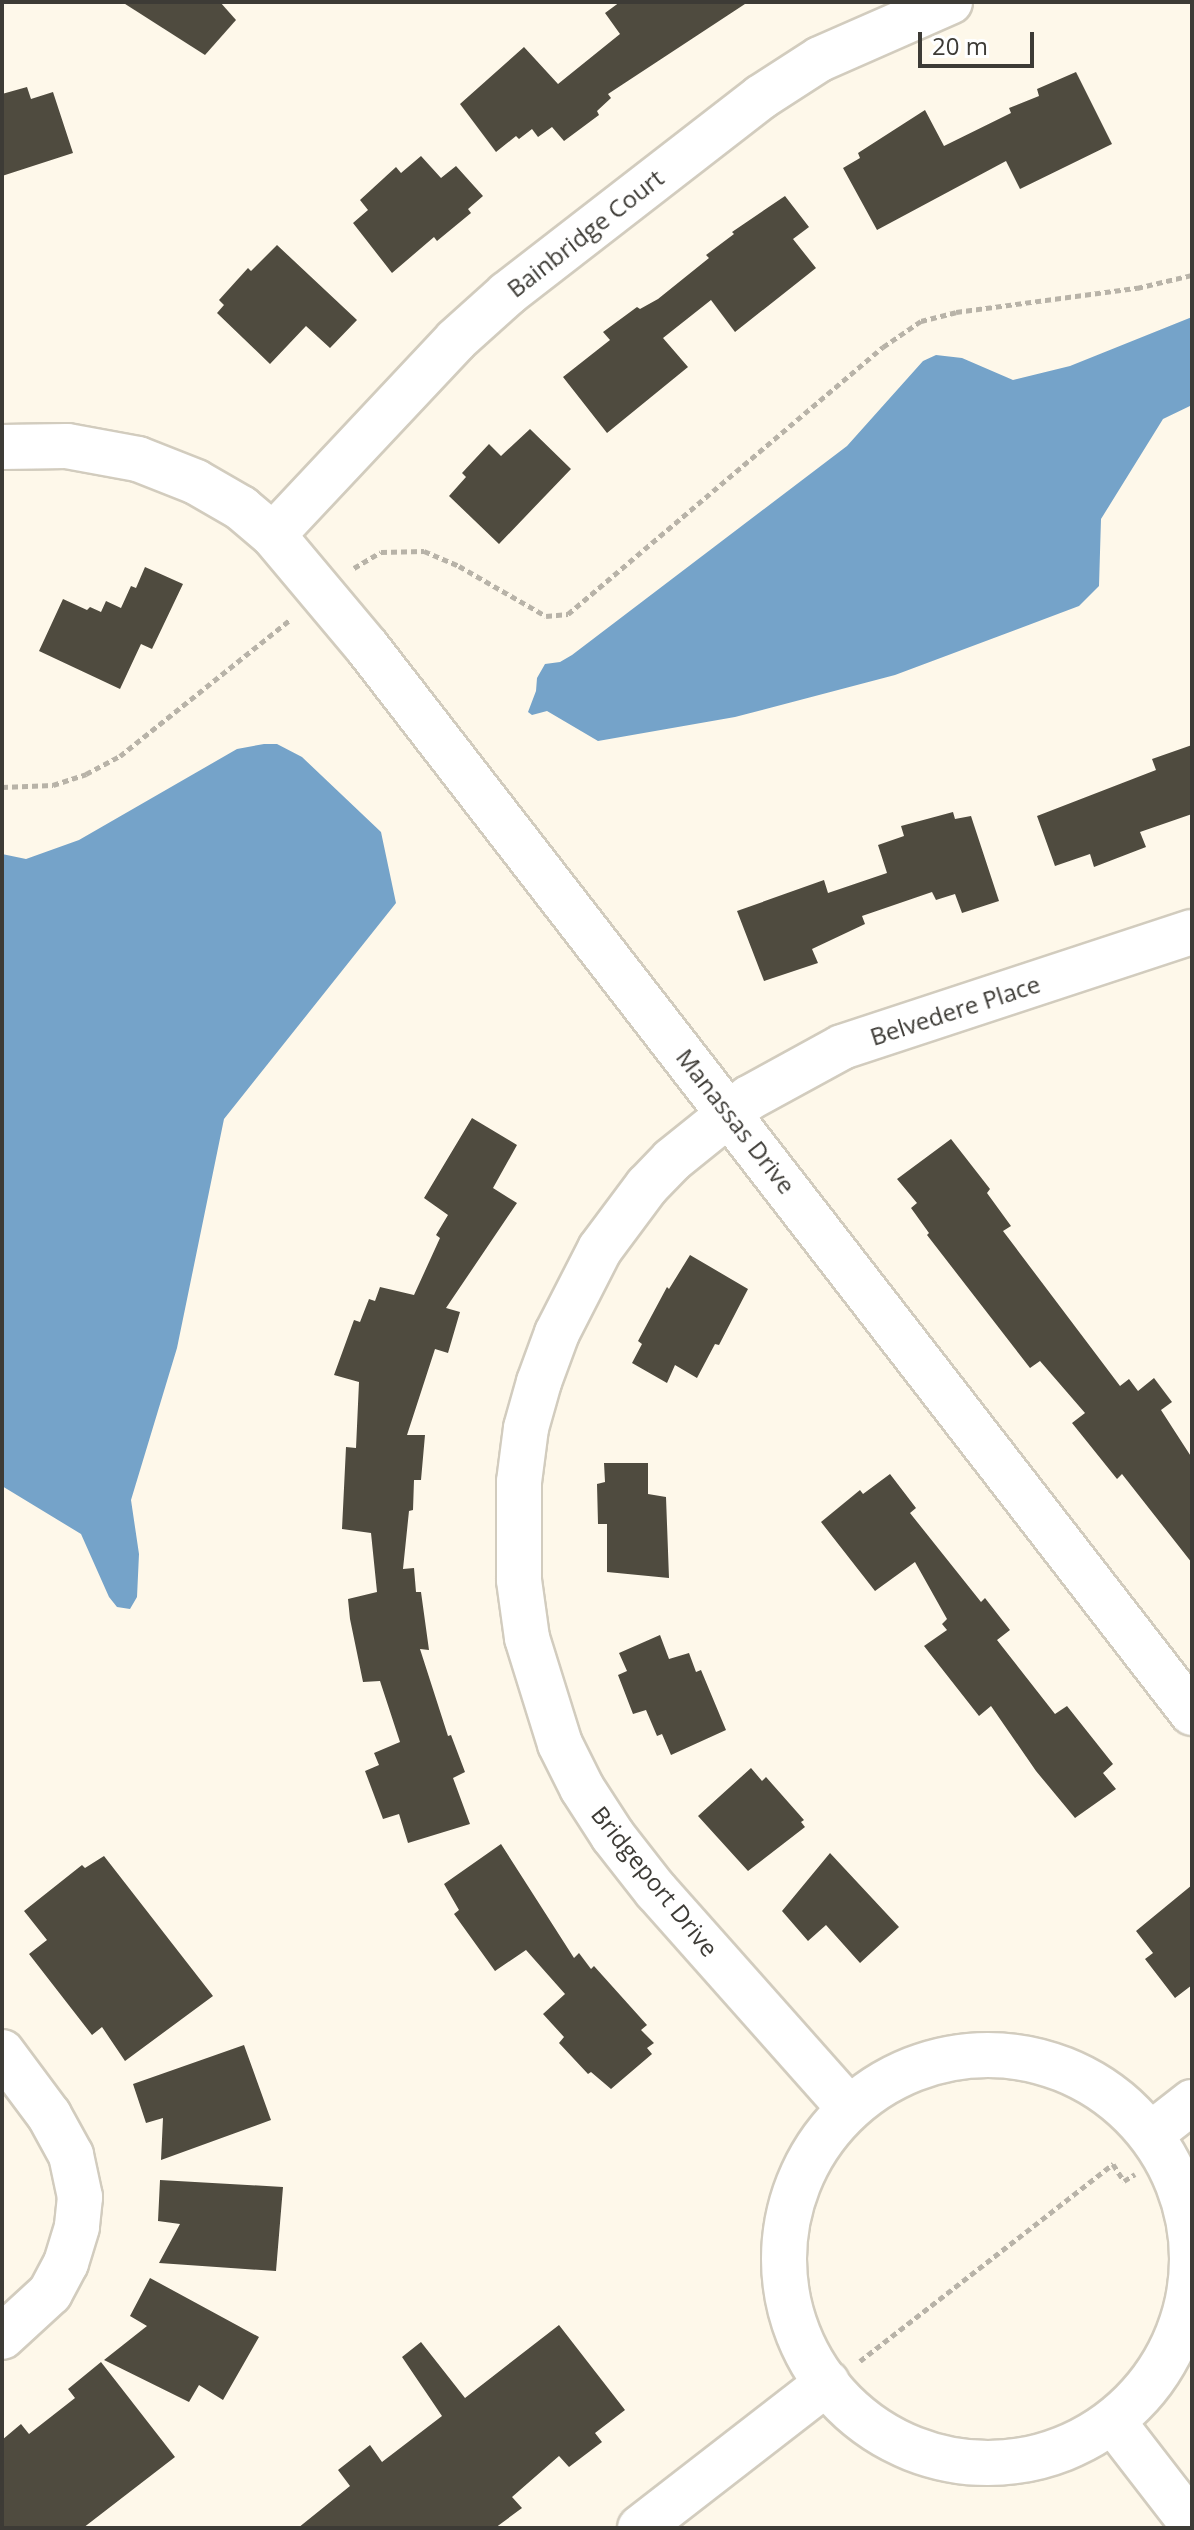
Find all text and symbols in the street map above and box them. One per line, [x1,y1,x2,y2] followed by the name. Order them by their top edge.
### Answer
[922,16,1038,66] scale bar
[932,29,988,62] text: 20 m
[501,163,669,303] street label: Bainbridge Court
[866,969,1044,1051] street label: Belvedere Place
[671,1043,801,1199] street label: Manassas Drive
[586,1800,724,1962] street label: Bridgeport Drive

